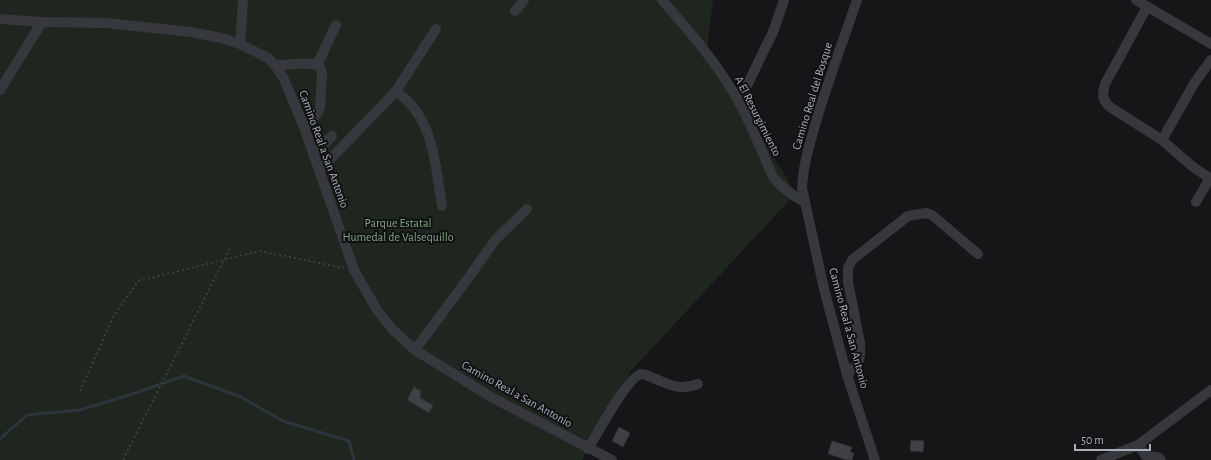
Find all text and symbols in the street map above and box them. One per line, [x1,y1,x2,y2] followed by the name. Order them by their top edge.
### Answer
[790,41,834,151] street label: Camino Real del Bosque
[733,74,783,158] street label: A El Resurgimiento
[297,88,351,210] street label: Camino Real a San Antonio
[342,217,454,243] park label: Parque Estatal Humedal de Valsequillo
[827,266,871,390] street label: Camino Real a San Antonio
[460,359,574,429] street label: Camino Real a San Antonio
[1075,426,1150,452] scale bar
[1081,434,1104,446] text: 50 m

